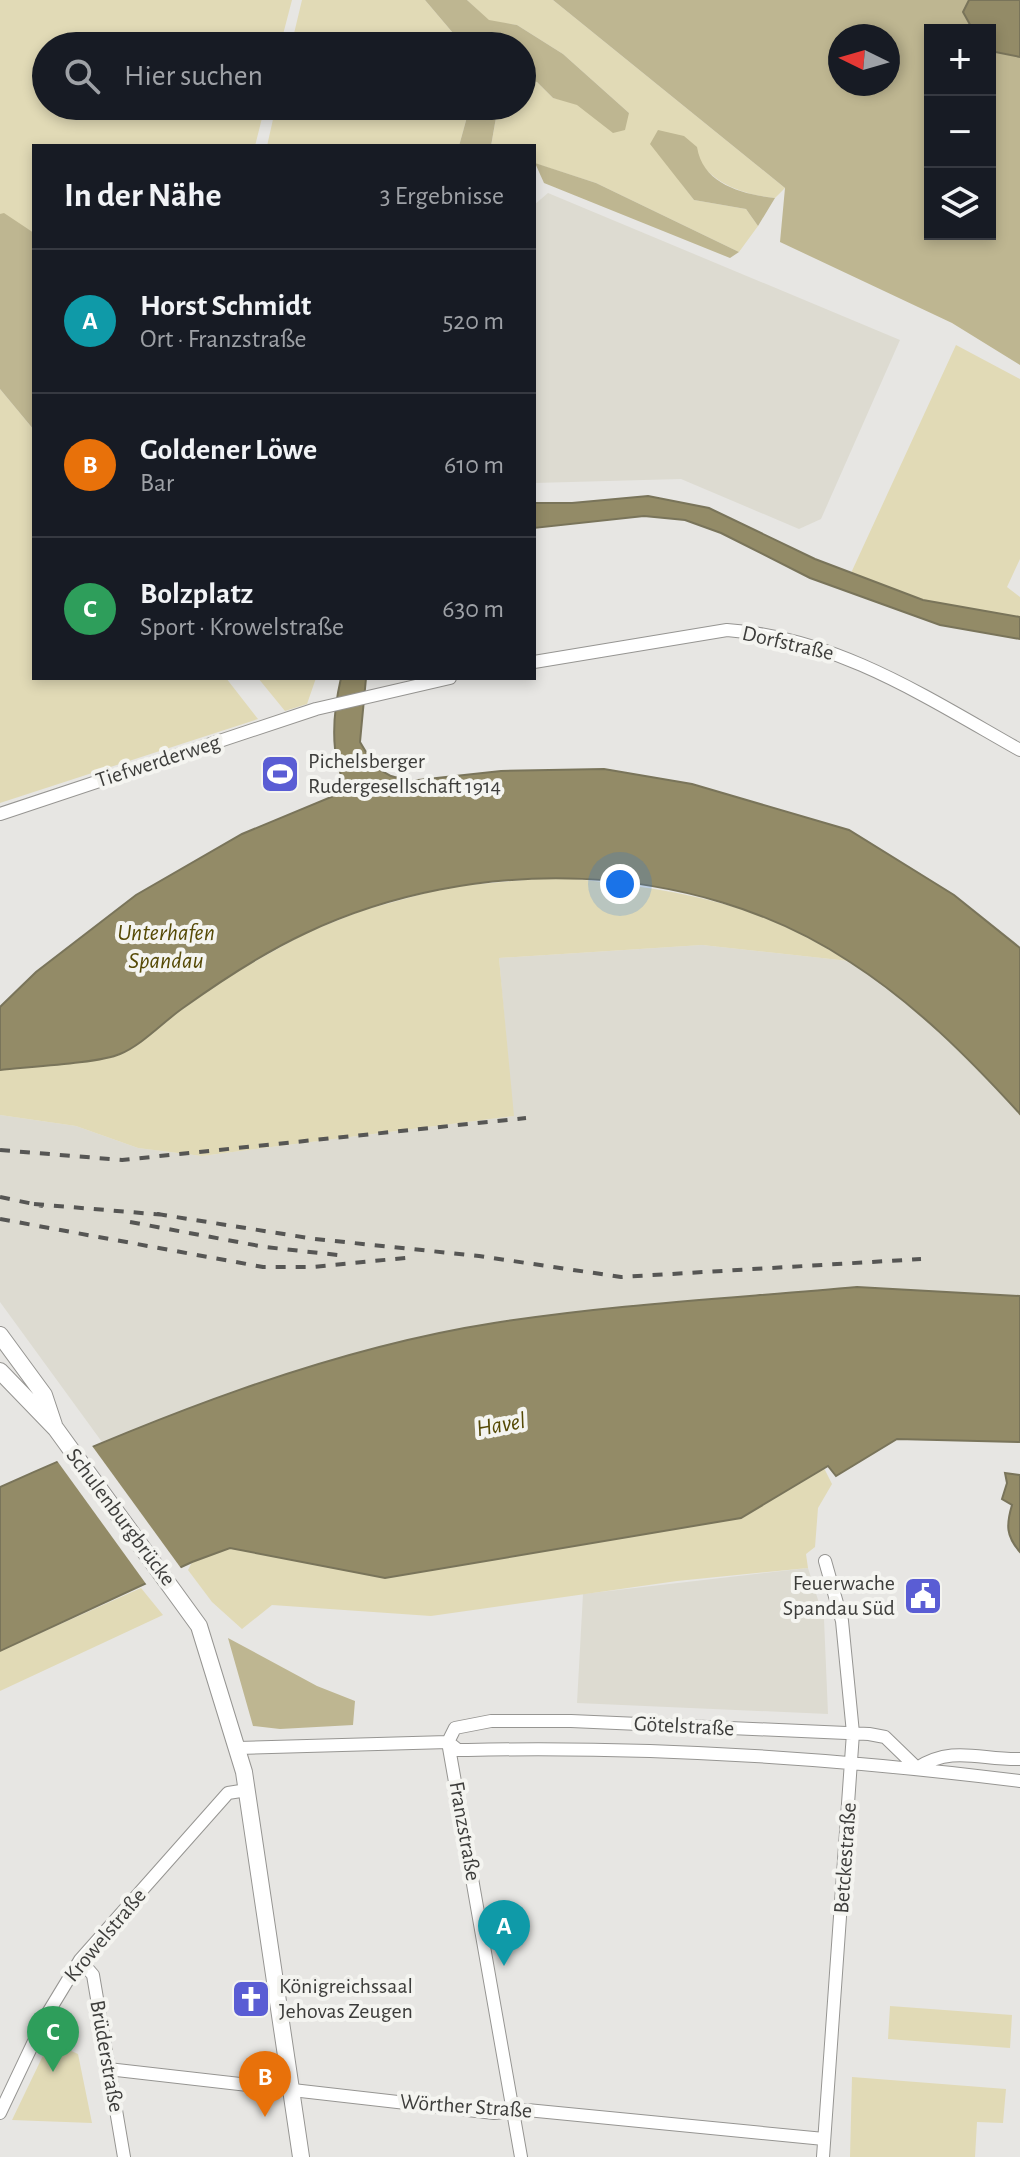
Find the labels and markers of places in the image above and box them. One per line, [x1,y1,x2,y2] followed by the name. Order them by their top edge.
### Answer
[308,750,501,797] place label: Pichelsberger Rudergesellschaft 1914
[259,753,301,795] sports icon: Pichelsberger Rudergesellschaft 1914
[783,1572,895,1619] place label: Feuerwache Spandau Süd
[902,1575,944,1617] public building icon: Feuerwache Spandau Süd
[478,1900,530,1966] pin: A
[279,1975,413,2022] place label: Königreichssaal Jehovas Zeugen
[230,1978,272,2020] church icon: Königreichssaal Jehovas Zeugen
[27,2006,79,2072] pin: C
[239,2051,291,2117] pin: B

